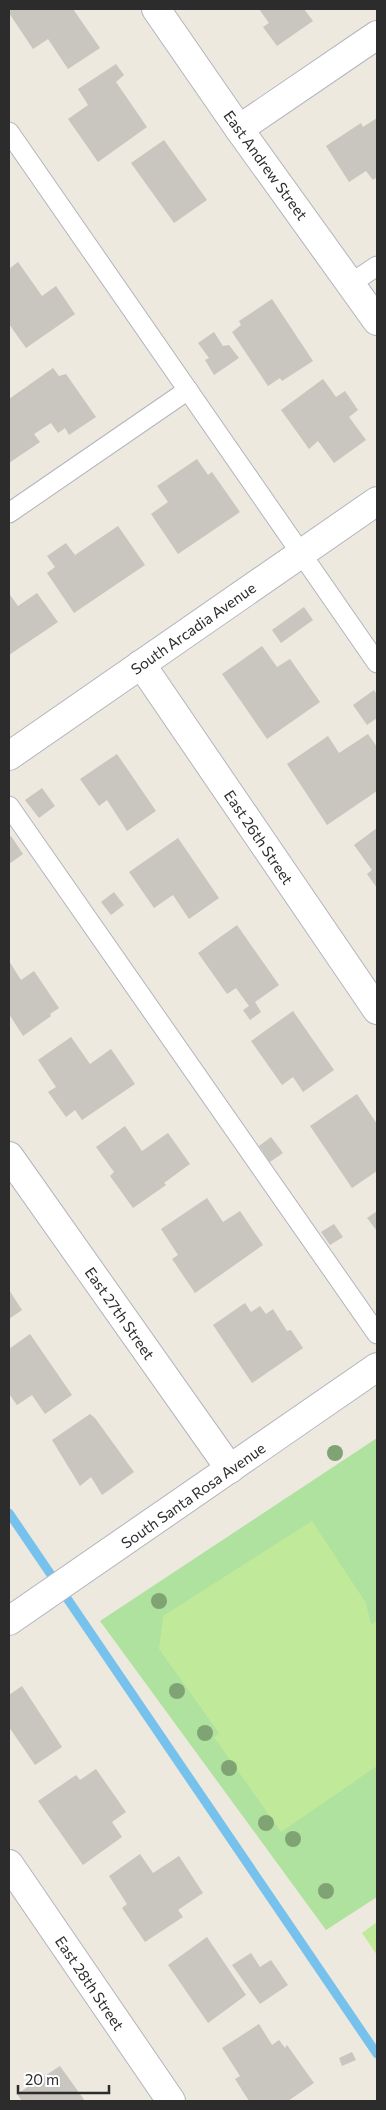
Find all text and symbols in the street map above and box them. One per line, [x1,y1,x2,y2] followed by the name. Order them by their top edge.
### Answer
[220,107,312,223] street label: East Andrew Street
[127,578,259,678] street label: South Arcadia Avenue
[221,786,297,888] street label: East 26th Street
[81,1263,159,1363] street label: East 27th Street
[117,1438,269,1552] street label: South Santa Rosa Avenue
[52,1932,128,2034] street label: East 28th Street
[18,2062,109,2094] scale bar
[25,2070,59,2088] text: 20 m

